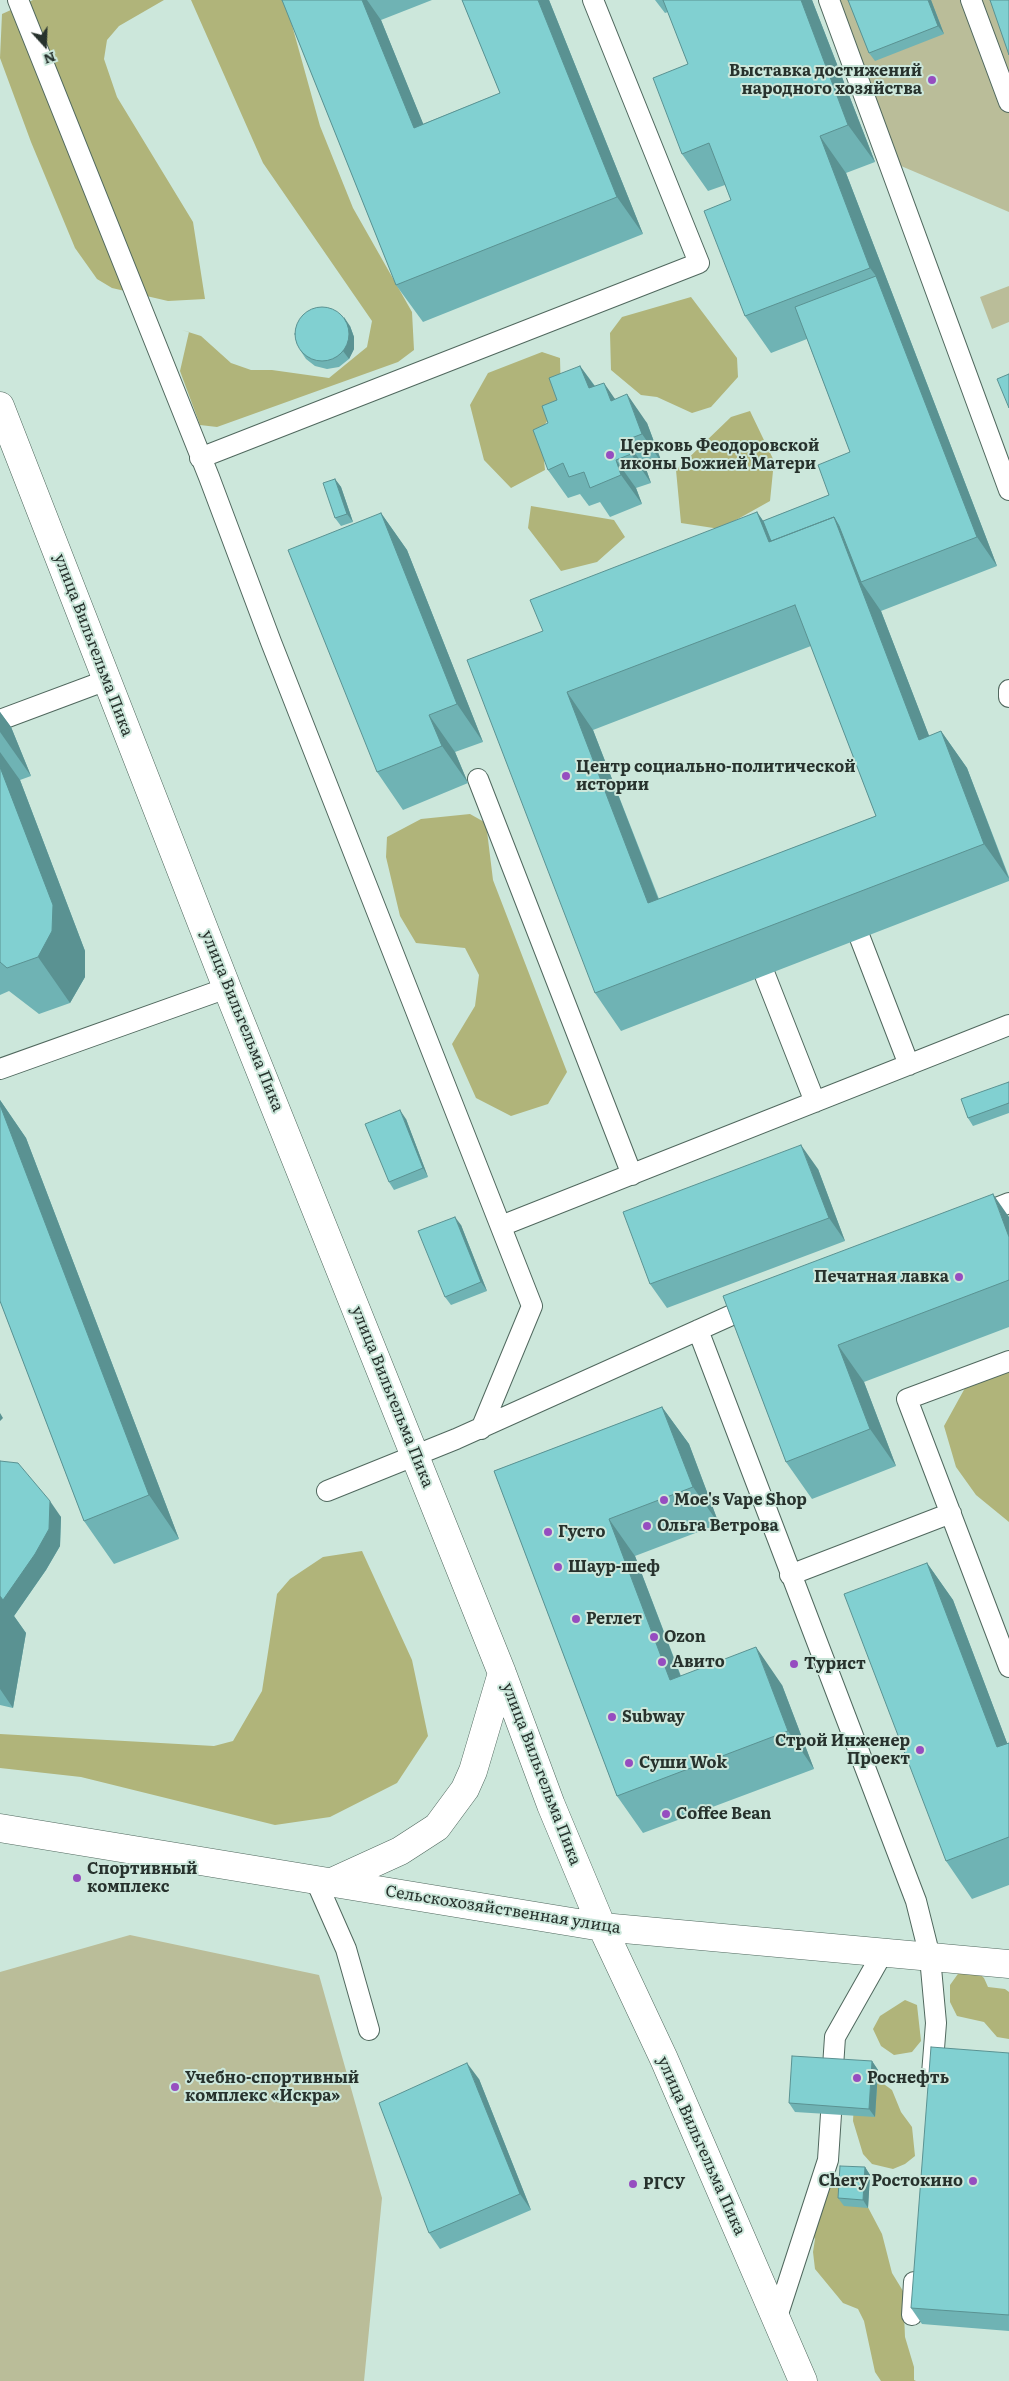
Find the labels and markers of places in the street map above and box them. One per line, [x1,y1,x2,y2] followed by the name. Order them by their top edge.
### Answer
[729,61,922,99] place label: Выставка достижений народного хозяйства
[926,74,938,86] marker: Выставка достижений народного хозяйства
[620,436,819,474] place label: Церковь Феодоровской иконы Божией Матери
[604,449,616,461] marker: Церковь Феодоровской иконы Божией Матери
[576,757,856,795] place label: Центр социально-политической истории
[560,770,572,782] marker: Центр социально-политической истории
[814,1267,949,1287] place label: Печатная лавка
[953,1271,965,1283] marker: Печатная лавка
[674,1490,807,1510] place label: Moe's Vape Shop
[658,1494,670,1506] marker: Moe's Vape Shop
[657,1516,779,1536] place label: Ольга Ветрова
[641,1520,653,1532] marker: Ольга Ветрова
[558,1522,605,1542] place label: Густо
[542,1526,554,1538] marker: Густо
[568,1557,660,1577] place label: Шаур-шеф
[552,1561,564,1573] marker: Шаур-шеф
[586,1609,642,1629] place label: Реглет
[570,1613,582,1625] marker: Реглет
[664,1627,706,1647] place label: Ozon
[648,1631,660,1643] marker: Ozon
[672,1652,725,1672] place label: Авито
[804,1654,866,1674] place label: Турист
[656,1656,668,1668] marker: Авито
[788,1658,800,1670] marker: Турист
[622,1707,685,1727] place label: Subway
[606,1711,618,1723] marker: Subway
[775,1731,910,1769] place label: Строй Инженер Проект
[914,1744,926,1756] marker: Строй Инженер Проект
[639,1753,727,1773] place label: Суши Wok
[623,1757,635,1769] marker: Суши Wok
[676,1804,771,1824] place label: Coffee Bean
[660,1808,672,1820] marker: Coffee Bean
[87,1859,197,1897] place label: Спортивный комплекс
[71,1872,83,1884] marker: Спортивный комплекс
[185,2068,359,2106] place label: Учебно-спортивный комплекс «Искра»
[867,2068,949,2088] place label: Роснефть
[851,2072,863,2084] marker: Роснефть
[169,2081,181,2093] marker: Учебно-спортивный комплекс «Искра»
[819,2171,963,2191] place label: Chery Ростокино
[643,2174,685,2194] place label: РГСУ
[967,2175,979,2187] marker: Chery Ростокино
[627,2178,639,2190] marker: РГСУ

